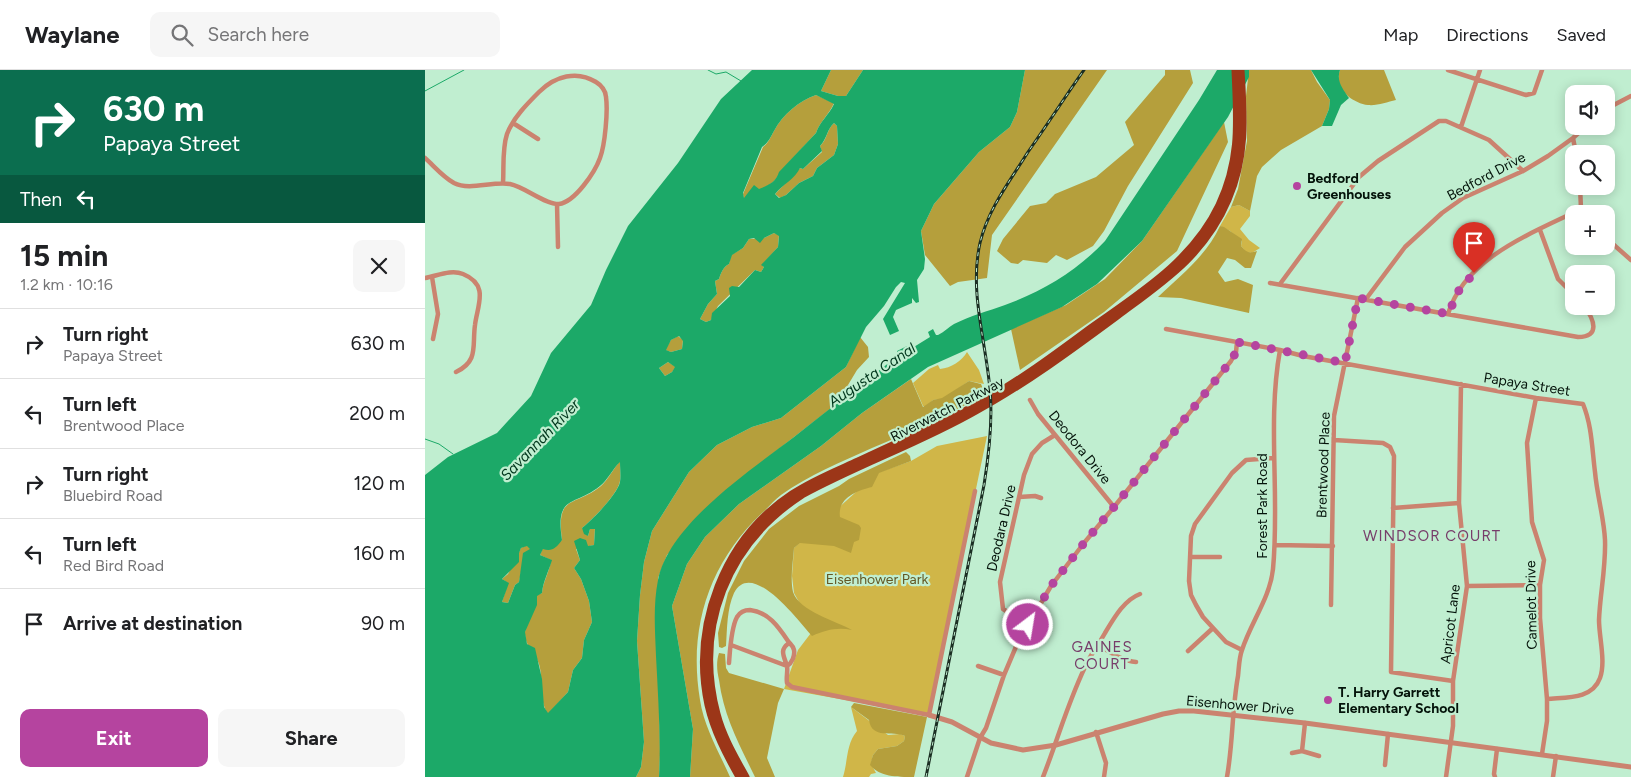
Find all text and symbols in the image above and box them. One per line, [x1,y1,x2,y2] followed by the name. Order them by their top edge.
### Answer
[150,12,500,57] search box
[25,20,120,49] text: Waylane
[168,21,196,49] icon: search
[208,23,309,46] text: Search here
[1383,24,1418,46] text: Map
[1446,24,1528,46] text: Directions
[1556,24,1606,46] text: Saved
[1565,85,1615,315] map controls
[1565,85,1615,135] button: sound
[103,88,204,130] text: 630 m
[20,90,85,155] icon: right
[103,130,240,157] text: Papaya Street
[1565,145,1615,195] button: search
[1444,148,1529,204] street label: Bedford Drive
[1307,170,1392,203] place label: Bedford Greenhouses
[1291,180,1303,192] marker: Bedford Greenhouses
[72,185,100,213] icon: left
[20,188,62,211] text: Then
[1565,205,1615,255] button: +
[1453,222,1495,273] pin
[1460,229,1488,257] icon: arrive
[20,237,108,274] text: 15 min
[353,240,405,292] button: close
[1565,265,1615,315] button: −
[20,275,113,294] text: 1.2 km · 10:16
[63,323,149,346] text: Turn right
[20,330,48,358] icon: right
[351,332,405,355] text: 630 m
[824,339,920,411] water label: Augusta Canal
[63,346,163,365] text: Papaya Street
[1482,369,1571,400] street label: Papaya Street
[887,373,1008,445] street label: Riverwatch Parkway
[63,393,137,416] text: Turn left
[497,395,584,484] water label: Savannah River
[20,400,48,428] icon: left
[349,402,405,425] text: 200 m
[1045,407,1115,488] street label: Deodora Drive
[1313,411,1334,518] street label: Brentwood Place
[63,416,184,435] text: Brentwood Place
[1254,453,1271,559] street label: Forest Park Road
[63,463,149,486] text: Turn right
[20,470,48,498] icon: right
[353,472,405,495] text: 120 m
[983,483,1020,573] street label: Deodara Drive
[63,486,163,505] text: Bluebird Road
[1363,527,1501,545] district label: WINDSOR COURT
[63,533,137,556] text: Turn left
[20,540,48,568] icon: left
[353,542,405,565] text: 160 m
[63,556,164,575] text: Red Bird Road
[1522,560,1541,650] street label: Camelot Drive
[826,571,928,588] park label: Eisenhower Park
[1437,583,1464,665] street label: Apricot Lane
[1001,598,1053,650] position arrow
[20,610,48,638] icon: arrive
[63,612,242,635] text: Arrive at destination
[361,612,405,635] text: 90 m
[1071,638,1133,673] district label: GAINES COURT
[1338,684,1459,717] place label: T. Harry Garrett Elementary School
[1185,692,1295,719] street label: Eisenhower Drive
[1322,694,1334,706] marker: T. Harry Garrett Elementary School
[20,709,208,767] button: Exit
[218,709,405,767] button: Share

